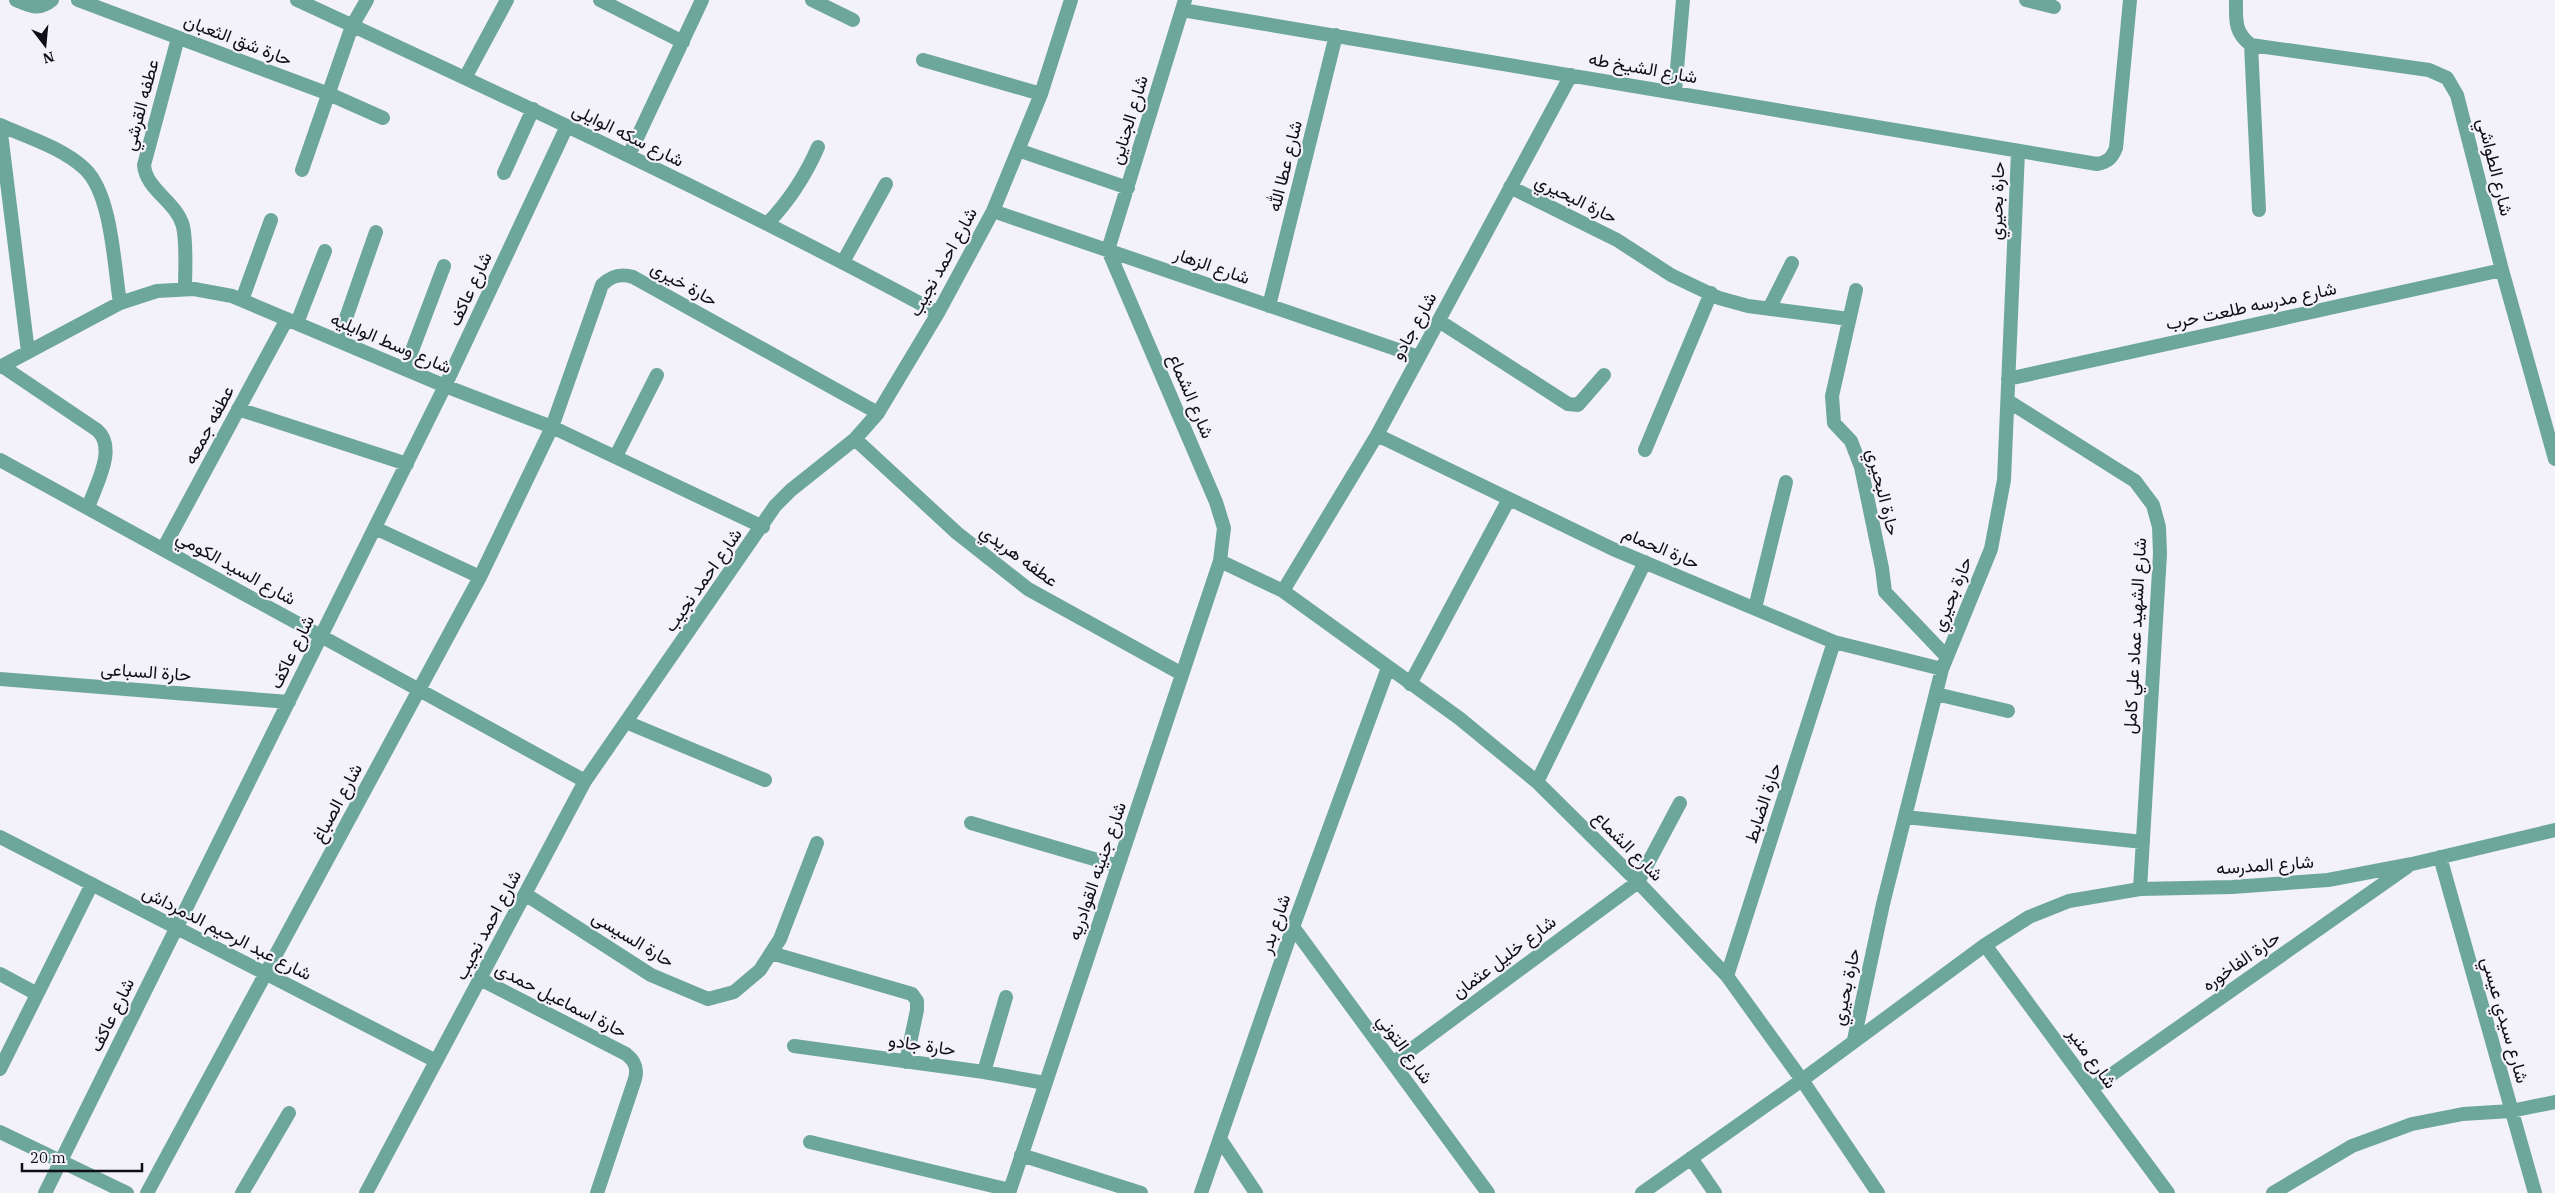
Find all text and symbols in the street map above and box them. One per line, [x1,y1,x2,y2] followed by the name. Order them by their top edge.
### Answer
[181,8,296,71] street label: حارة شق الثعبان
[20,20,70,70] north arrow
[41,47,56,68] text: N
[1587,47,1699,89] street label: شارع الشيخ طه
[117,57,168,154] street label: عطفه القرشي
[1104,73,1154,167] street label: شارع الجناين
[568,98,688,172] street label: شارع سكه الوايلى
[2468,116,2519,219] street label: شارع الطواشي
[1262,118,1308,214] street label: شارع عطا الله
[1984,161,2013,241] street label: حارة بحيري
[1530,169,1621,232] street label: حارة البحيري
[903,203,983,321] street label: شارع احمد نجيب
[1170,242,1253,290] street label: شارع الزهار
[442,248,498,330] street label: شارع عاكف
[647,256,722,311] street label: حارة خيرى
[2163,276,2339,336] street label: شارع مدرسه طلعت حرب
[1386,288,1442,364] street label: شارع جادو
[327,307,455,379] street label: شارع وسط الوايليه
[1162,350,1220,442] street label: شارع الشماع
[178,381,239,468] street label: عطفه جمعه
[1858,446,1905,539] street label: حارة البحيري
[973,519,1063,595] street label: عطفه هريدي
[1619,521,1703,575] street label: حارة الحمام
[658,523,748,637] street label: شارع احمد نجيب
[170,525,300,613] street label: شارع السيد الكومي
[2118,537,2155,735] street label: شارع الشهيد عماد علي كامل
[1926,553,1981,636] street label: حارة بحيري
[264,611,320,693] street label: شارع عاكف
[100,657,192,686] street label: حارة السباعى
[306,759,368,847] street label: شارع الصباغ
[1739,760,1786,846] street label: حارة الضابط
[1062,799,1132,943] street label: شارع جنينه القوادريه
[1588,806,1668,886] street label: شارع الشماع
[2215,850,2315,880] street label: شارع المدرسه
[449,866,527,984] street label: شارع احمد نجيب
[138,880,316,986] street label: شارع عبد الرحيم الدمرداش
[1253,891,1296,958] street label: شارع بدر
[588,905,679,972] street label: حارة السيسى
[1447,910,1561,1004] street label: شارع خليل عثمان
[2197,925,2284,996] street label: حارة الفاخوره
[1826,946,1869,1028] street label: حارة بحيري
[2473,954,2535,1087] street label: شارع سيدي عيسي
[491,956,631,1043] street label: حارة اسماعيل حمدى
[84,974,140,1056] street label: شارع عاكف
[1369,1009,1439,1091] street label: شارع التوني
[2061,1022,2122,1093] street label: شارع منير
[887,1028,957,1061] street label: حارة جادو
[22,1140,142,1172] scale bar
[30,1148,66,1167] text: 20 m

